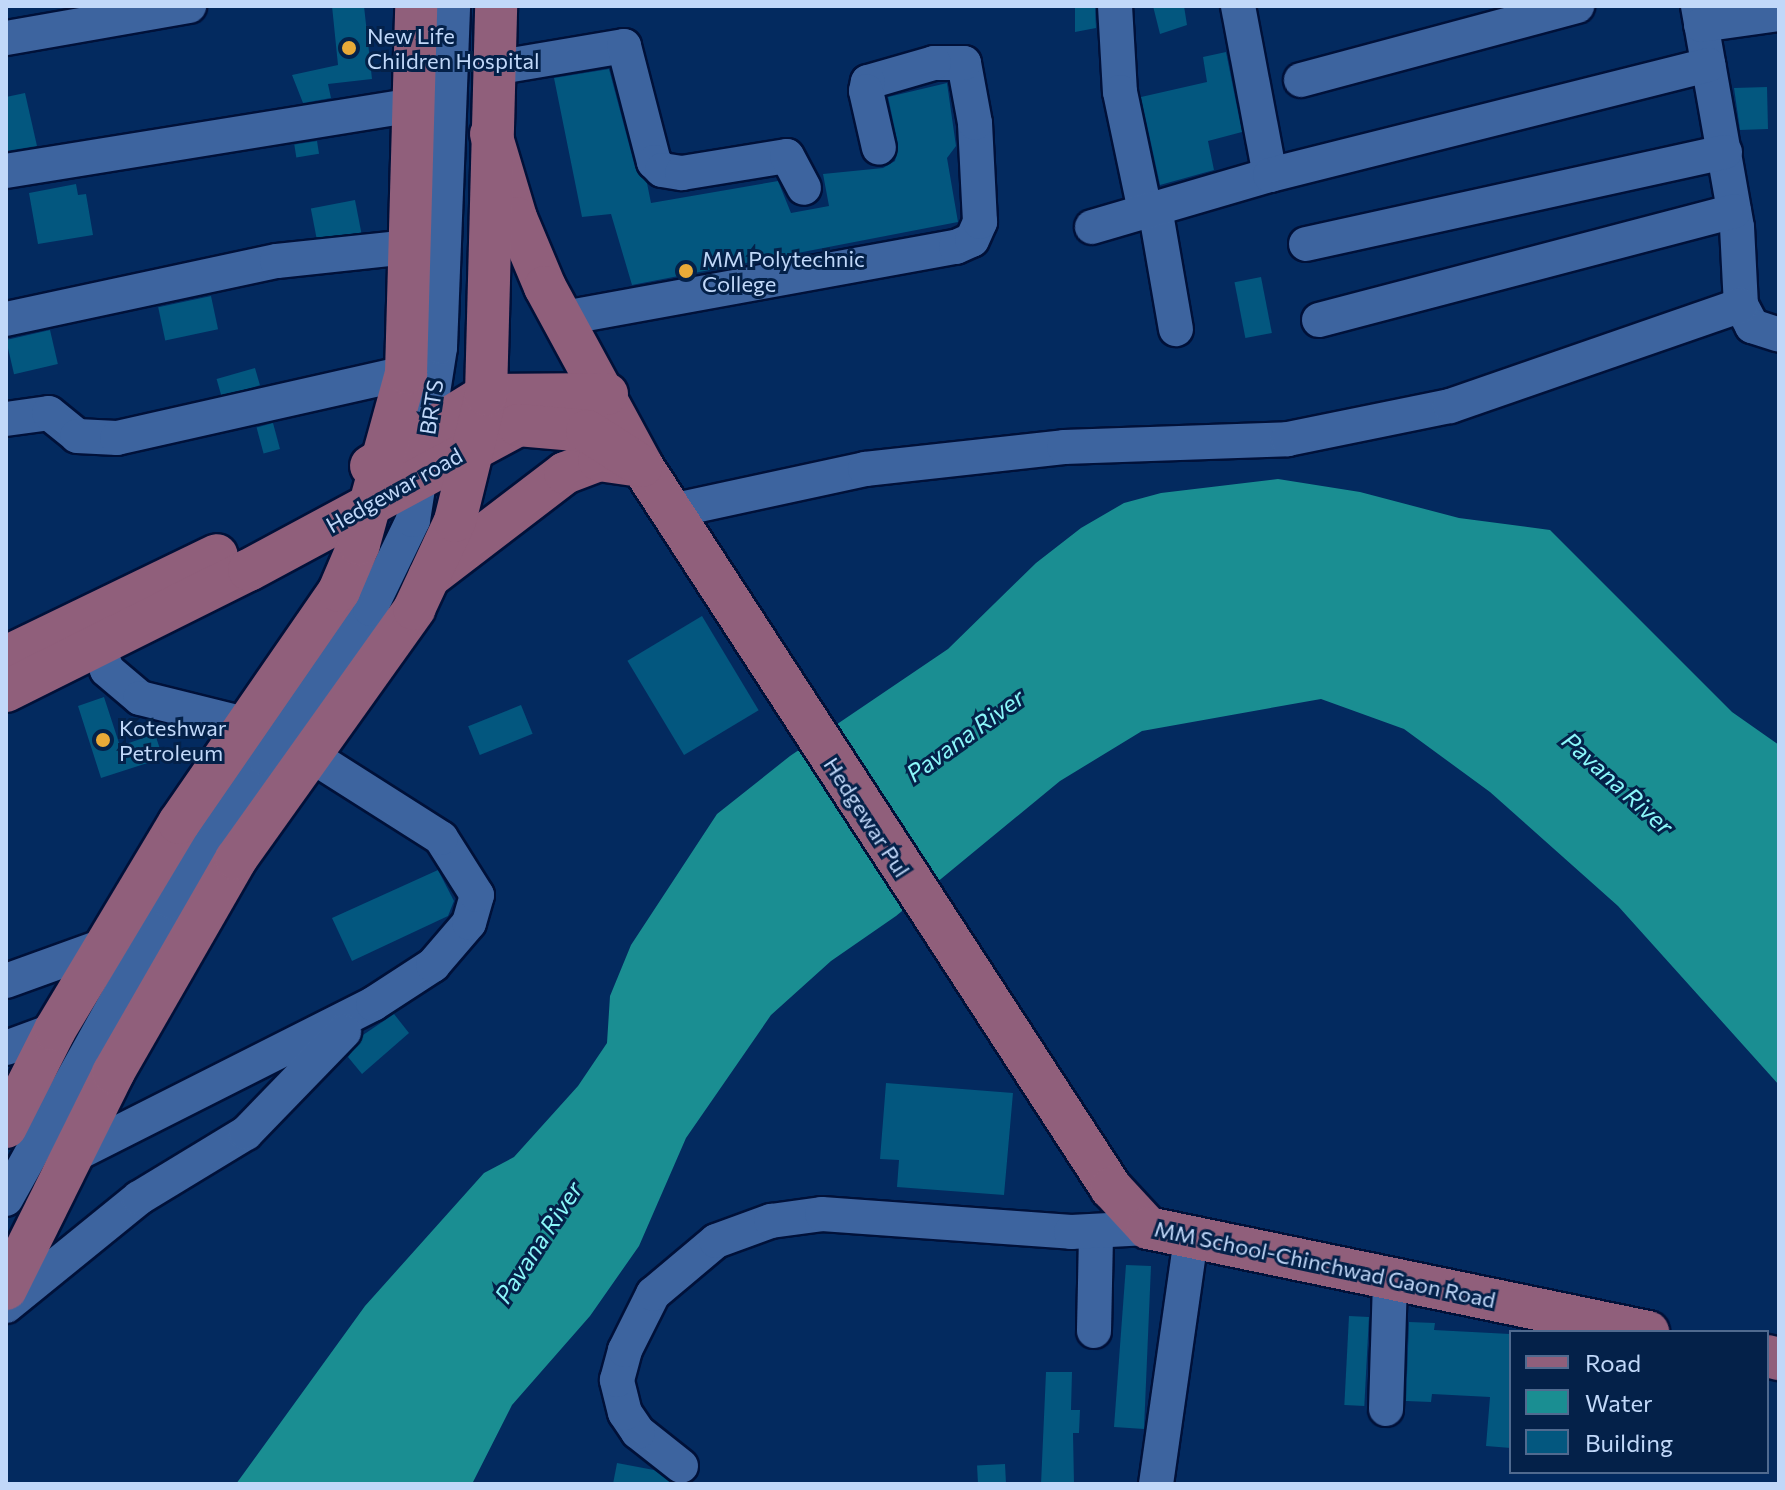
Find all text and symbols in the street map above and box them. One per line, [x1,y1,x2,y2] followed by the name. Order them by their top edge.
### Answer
[367,22,540,74] place label: New Life Children Hospital
[338,37,360,59] marker: New Life Children Hospital
[702,245,865,296] place label: MM Polytechnic College
[677,262,695,280] marker: MM Polytechnic College
[414,378,448,436] street label: BRTS
[321,442,467,538] street label: Hedgewar road
[900,682,1030,788] water label: Pavana River
[119,714,226,766] place label: Koteshwar Petroleum
[1557,726,1679,840] water label: Pavana River
[94,731,112,749] marker: Koteshwar Petroleum
[819,752,915,882] street label: Hedgewar Pul
[488,1176,588,1308] water label: Pavana River
[1152,1215,1498,1313] street label: MM School-Chinchwad Gaon Road
[1509,1330,1769,1474] legend
[1585,1348,1641,1377] text: Road
[1585,1388,1653,1417] text: Water
[1585,1428,1673,1457] text: Building

